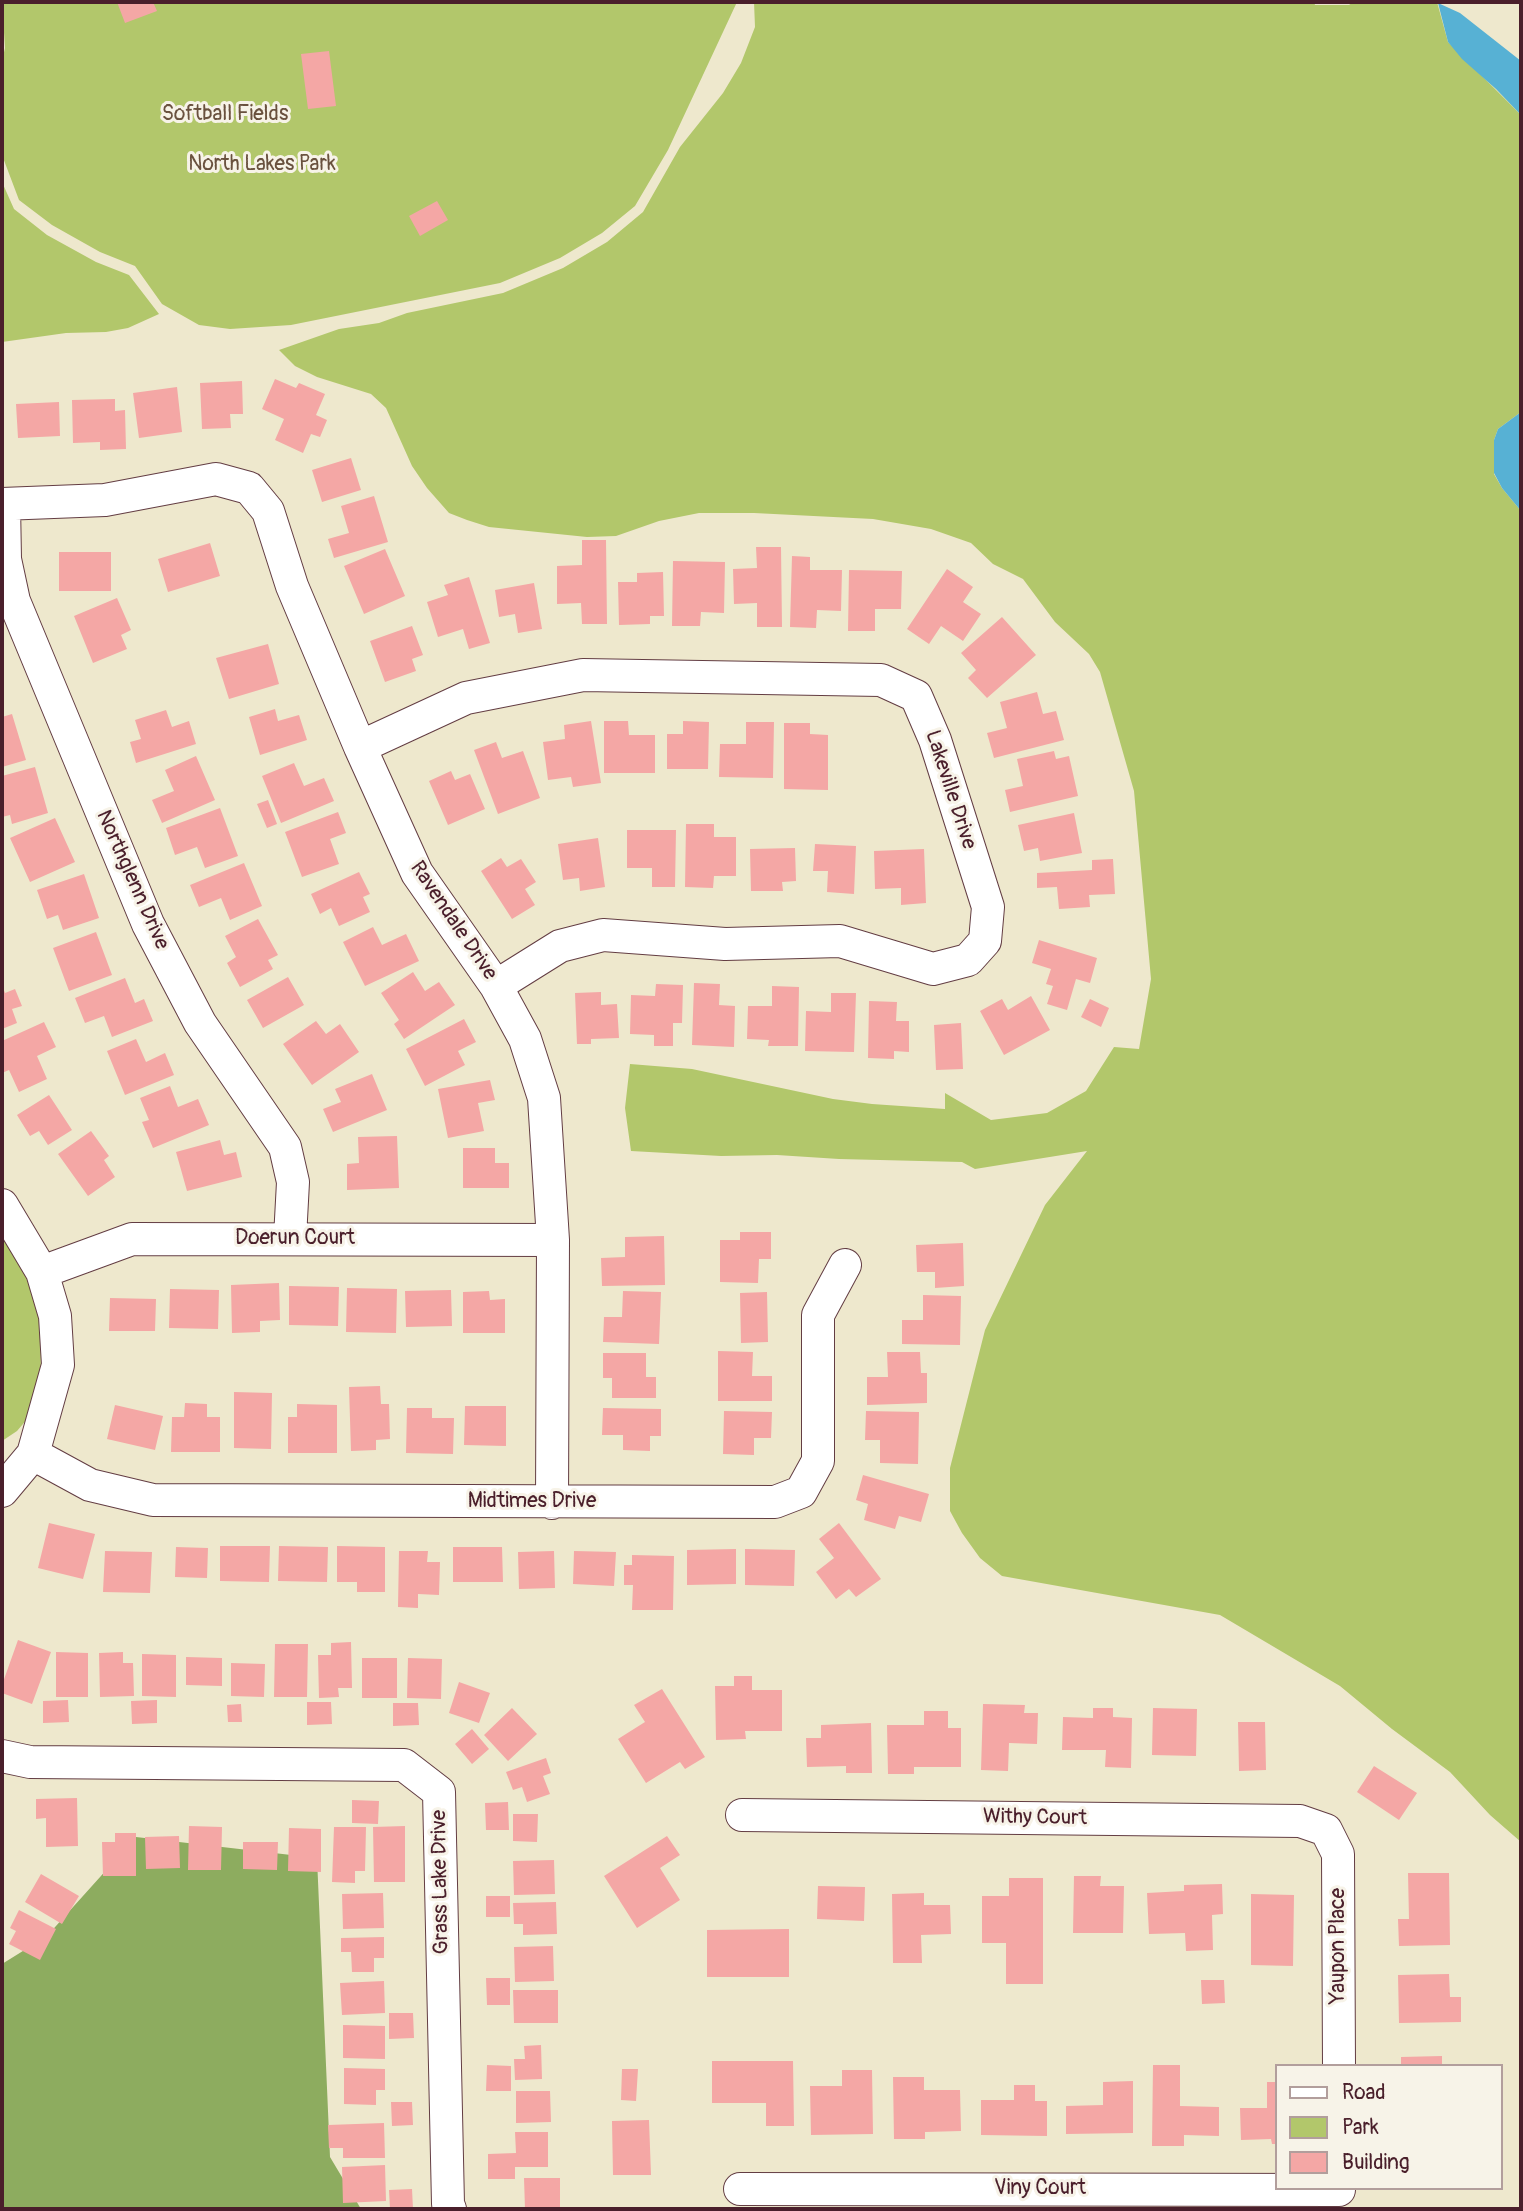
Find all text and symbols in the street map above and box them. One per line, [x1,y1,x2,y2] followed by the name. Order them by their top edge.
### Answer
[162,102,288,128] park label: Softball Fields
[188,152,336,178] park label: North Lakes Park
[919,727,981,853] street label: Lakeville Drive
[90,806,174,954] street label: Northglenn Drive
[404,857,502,985] street label: Ravendale Drive
[235,1226,355,1252] street label: Doerun Court
[468,1489,596,1515] street label: Midtimes Drive
[983,1804,1087,1832] street label: Withy Court
[427,1809,455,1955] street label: Grass Lake Drive
[1326,1888,1352,2004] street label: Yaupon Place
[1274,2064,1502,2190] legend
[1342,2079,1386,2106] text: Road
[1342,2114,1379,2141] text: Park
[1342,2149,1409,2176] text: Building
[994,2176,1086,2202] street label: Viny Court

